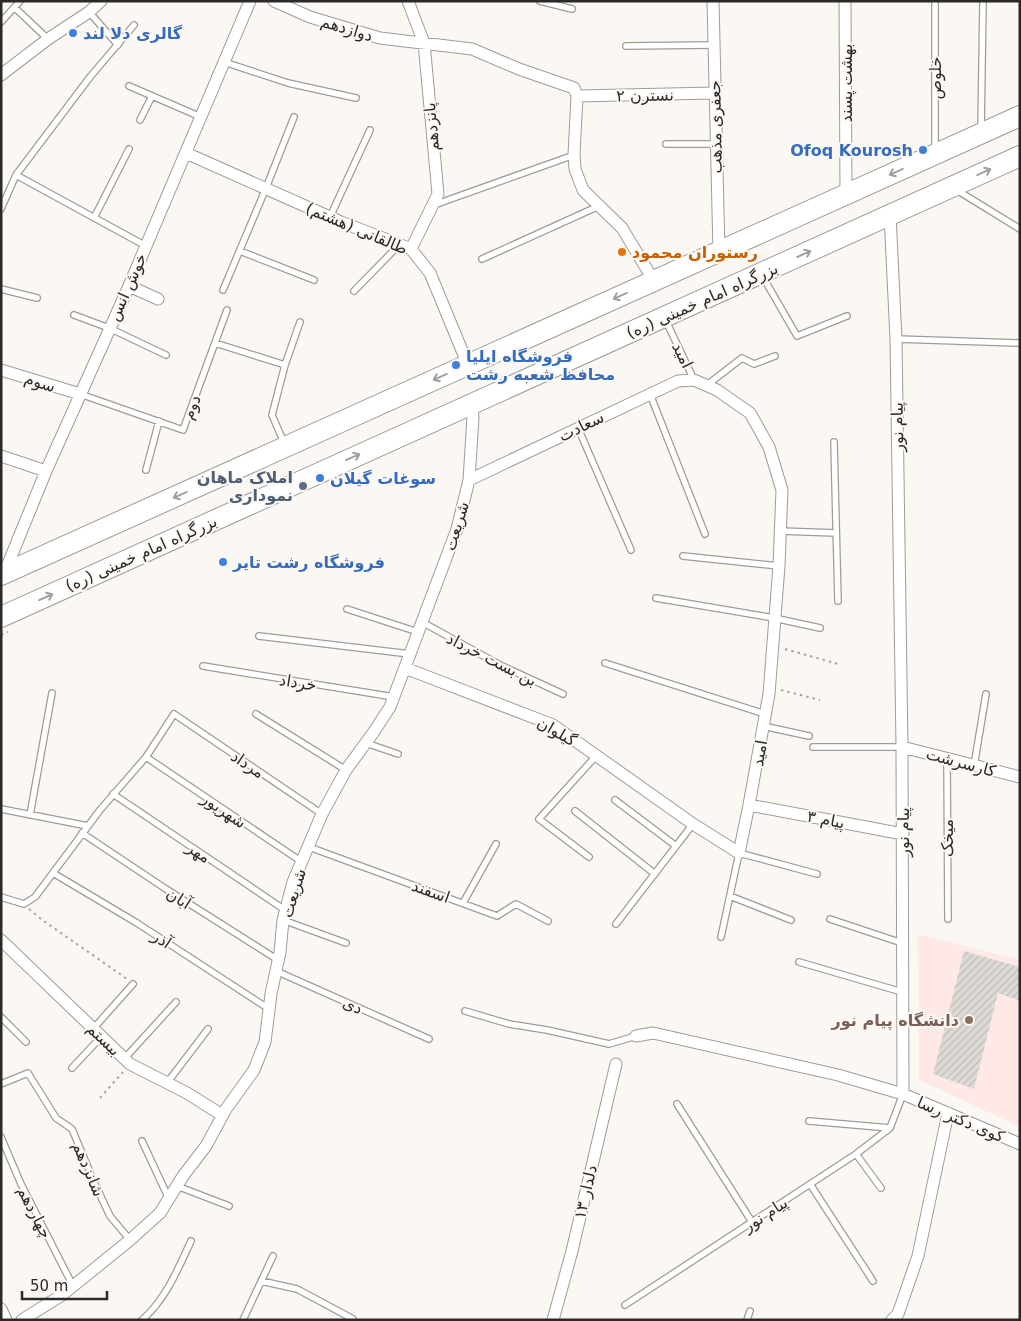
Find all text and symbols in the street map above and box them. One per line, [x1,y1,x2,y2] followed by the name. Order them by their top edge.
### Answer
[318,12,375,46] street label: دوازدهم
[83,24,183,43] place label: گالری دلا لند
[67,27,79,39] marker: گالری دلا لند
[837,44,857,122] street label: بهشت پسند
[926,57,946,99] street label: خلوص
[705,80,727,174] street label: جعفری مذهب
[616,85,674,107] street label: نسترن ۲
[420,102,444,152] street label: پانزدهم
[790,141,913,160] place label: Ofoq Kourosh
[917,144,929,156] marker: Ofoq Kourosh
[976,167,991,177] one-way arrow
[889,168,904,177] one-way arrow
[303,198,411,258] street label: طالقانی (هشتم)
[632,243,758,262] place label: رستوران محمود
[616,246,628,258] marker: رستوران محمود
[796,248,811,258] one-way arrow
[104,250,152,324] street label: خوش انس
[623,258,781,343] street label: بزرگراه امام خمینی (ره)
[613,292,628,302] one-way arrow
[668,339,697,371] street label: امید
[466,347,615,384] place label: فروشگاه ایلیا محافظ شعبه رشت
[450,359,462,371] marker: فروشگاه ایلیا محافظ شعبه رشت
[22,369,58,397] street label: سوم
[433,373,448,383] one-way arrow
[178,392,206,423] street label: دوم
[888,402,908,453] street label: پیام نور
[555,407,607,446] street label: سعادت
[345,452,360,462] one-way arrow
[197,468,293,505] place label: املاک ماهان نموداری
[330,469,436,488] place label: سوغات گیلان
[314,472,326,484] marker: سوغات گیلان
[297,480,309,492] marker: املاک ماهان نموداری
[173,490,188,500] one-way arrow
[440,499,474,553] street label: شریعت
[62,511,220,596] street label: بزرگراه امام خمینی (ره)
[232,553,385,572] place label: فروشگاه رشت تاير
[217,556,229,568] marker: فروشگاه رشت تاير
[38,591,53,601] one-way arrow
[443,629,540,691] street label: بن بست خرداد
[278,670,318,696] street label: خرداد
[533,713,580,751] street label: گیلوان
[748,739,771,768] street label: امید
[924,744,998,782] street label: کارسرشت
[227,746,268,783] street label: مرداد
[196,788,250,833] street label: شهریور
[805,807,846,833] street label: پیام ۳
[894,807,914,858] street label: پیام نور
[938,819,957,857] street label: میخک
[182,837,214,868] street label: مهر
[277,866,311,920] street label: شریعت
[409,876,452,907] street label: اسفند
[163,884,196,914] street label: آبان
[147,926,176,954] street label: آذر
[340,993,366,1018] street label: دی
[831,1011,959,1031] place label: دانشگاه پیام نور
[963,1014,975,1026] marker: دانشگاه پیام نور
[83,1019,124,1060] street label: بیستم
[914,1093,1008,1147] street label: کوی دکتر رسا
[68,1139,109,1200] street label: شانزدهم
[570,1163,602,1221] street label: دلدار ۱۳
[12,1183,56,1242] street label: چهاردهم
[738,1193,792,1237] street label: پیام نور
[22,1268,108,1300] scale bar
[30,1277,68,1295] text: 50 m

